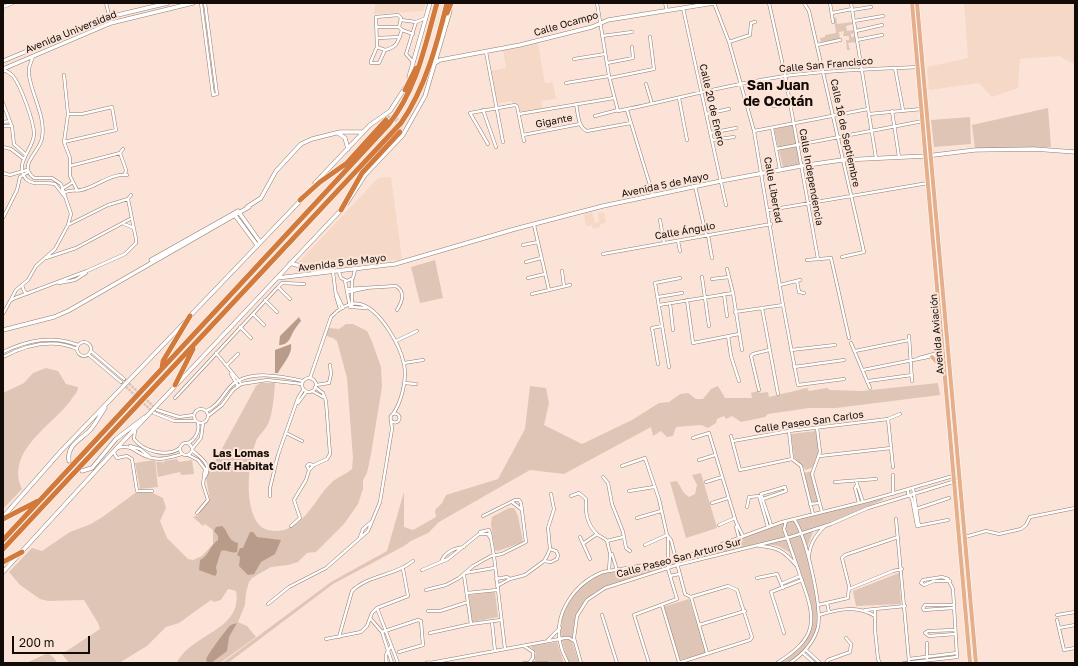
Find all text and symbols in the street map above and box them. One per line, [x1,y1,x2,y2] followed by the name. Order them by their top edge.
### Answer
[24,8,118,56] street label: Avenida Universidad
[532,9,600,39] street label: Calle Ocampo
[779,55,873,75] street label: Calle San Francisco
[697,63,727,147] street label: Calle 20 de Enero
[743,78,813,110] district label: San Juan de Ocotán
[828,78,862,188] street label: Calle 16 de Septiembre
[535,112,573,130] street label: Gigante
[797,128,825,226] street label: Calle Independencia
[761,156,785,224] street label: Calle Libertad
[620,170,710,200] street label: Avenida 5 de Mayo
[654,220,716,242] street label: Calle Ángulo
[297,252,387,274] street label: Avenida 5 de Mayo
[928,293,946,375] street label: Avenida Aviación
[754,408,864,436] street label: Calle Paseo San Carlos
[209,447,273,473] district label: Las Lomas Golf Habitat
[615,536,743,580] street label: Calle Paseo San Arturo Sur
[14,628,92,654] scale bar
[19,635,54,650] text: 200 m

